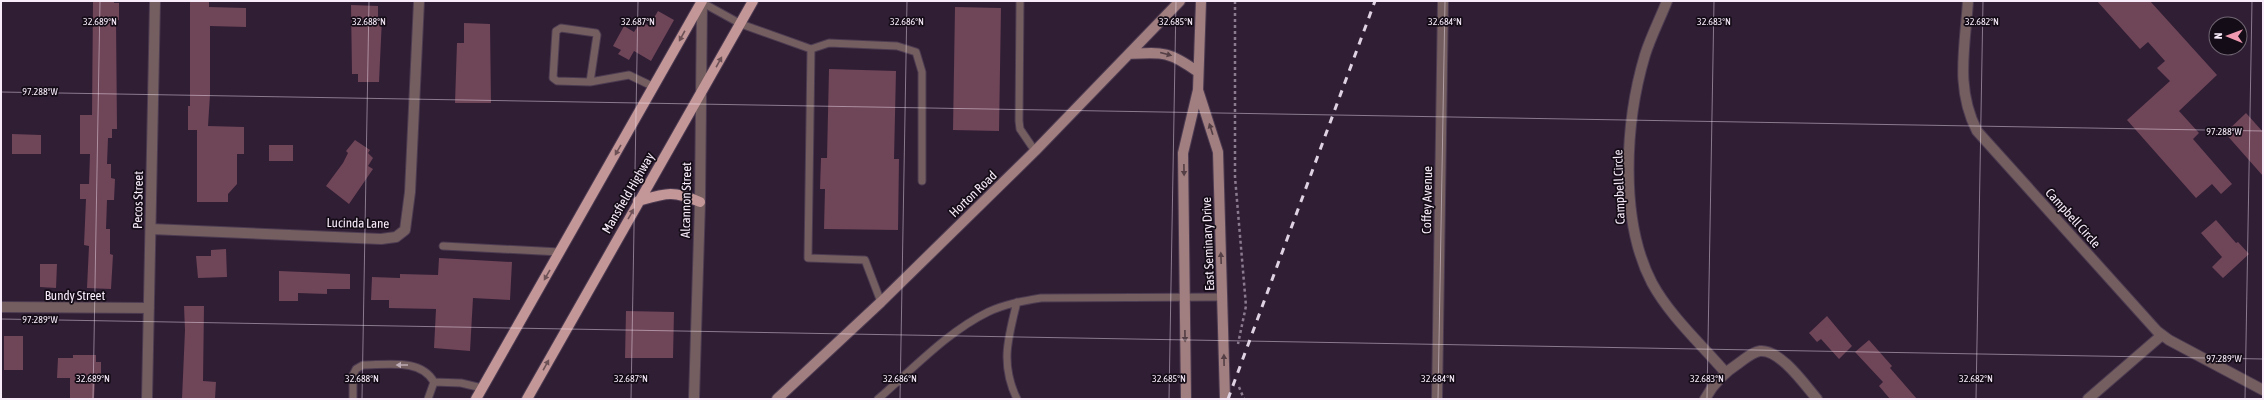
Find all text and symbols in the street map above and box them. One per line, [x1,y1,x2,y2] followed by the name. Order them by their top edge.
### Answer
[83,16,117,27] text: 32.689°N
[352,16,386,27] text: 32.688°N
[621,16,655,27] text: 32.687°N
[890,16,924,27] text: 32.686°N
[1159,16,1193,27] text: 32.685°N
[1428,16,1462,27] text: 32.684°N
[1697,16,1731,27] text: 32.683°N
[1965,16,1999,27] text: 32.682°N
[2208,16,2248,56] north arrow
[679,31,686,42] one-way arrow
[2212,32,2224,39] text: N
[1160,51,1172,57] one-way arrow
[716,56,723,68] one-way arrow
[22,86,58,97] text: 97.288°W
[1207,123,1213,135] one-way arrow
[2206,126,2242,137] text: 97.288°W
[615,144,622,155] one-way arrow
[599,149,658,236] street label: Mansfield Highway
[1610,149,1628,225] street label: Campbell Circle
[678,162,694,238] street label: Alcannon Street
[1181,164,1187,177] one-way arrow
[1419,166,1435,234] street label: Coffey Avenue
[946,168,1000,220] street label: Horton Road
[130,171,146,229] street label: Pecos Street
[2042,185,2104,251] street label: Campbell Circle
[1199,197,1217,291] street label: East Seminary Drive
[627,208,634,220] one-way arrow
[327,215,390,231] street label: Lucinda Lane
[1218,252,1225,264] one-way arrow
[544,269,550,280] one-way arrow
[45,288,106,303] street label: Bundy Street
[22,314,58,325] text: 97.289°W
[1182,330,1188,343] one-way arrow
[1221,353,1227,366] one-way arrow
[2206,353,2242,364] text: 97.289°W
[542,359,549,371] one-way arrow
[395,362,408,368] one-way arrow
[76,373,110,384] text: 32.689°N
[345,373,379,384] text: 32.688°N
[614,373,648,384] text: 32.687°N
[883,373,917,384] text: 32.686°N
[1152,373,1186,384] text: 32.685°N
[1421,373,1455,384] text: 32.684°N
[1690,373,1724,384] text: 32.683°N
[1959,373,1993,384] text: 32.682°N

